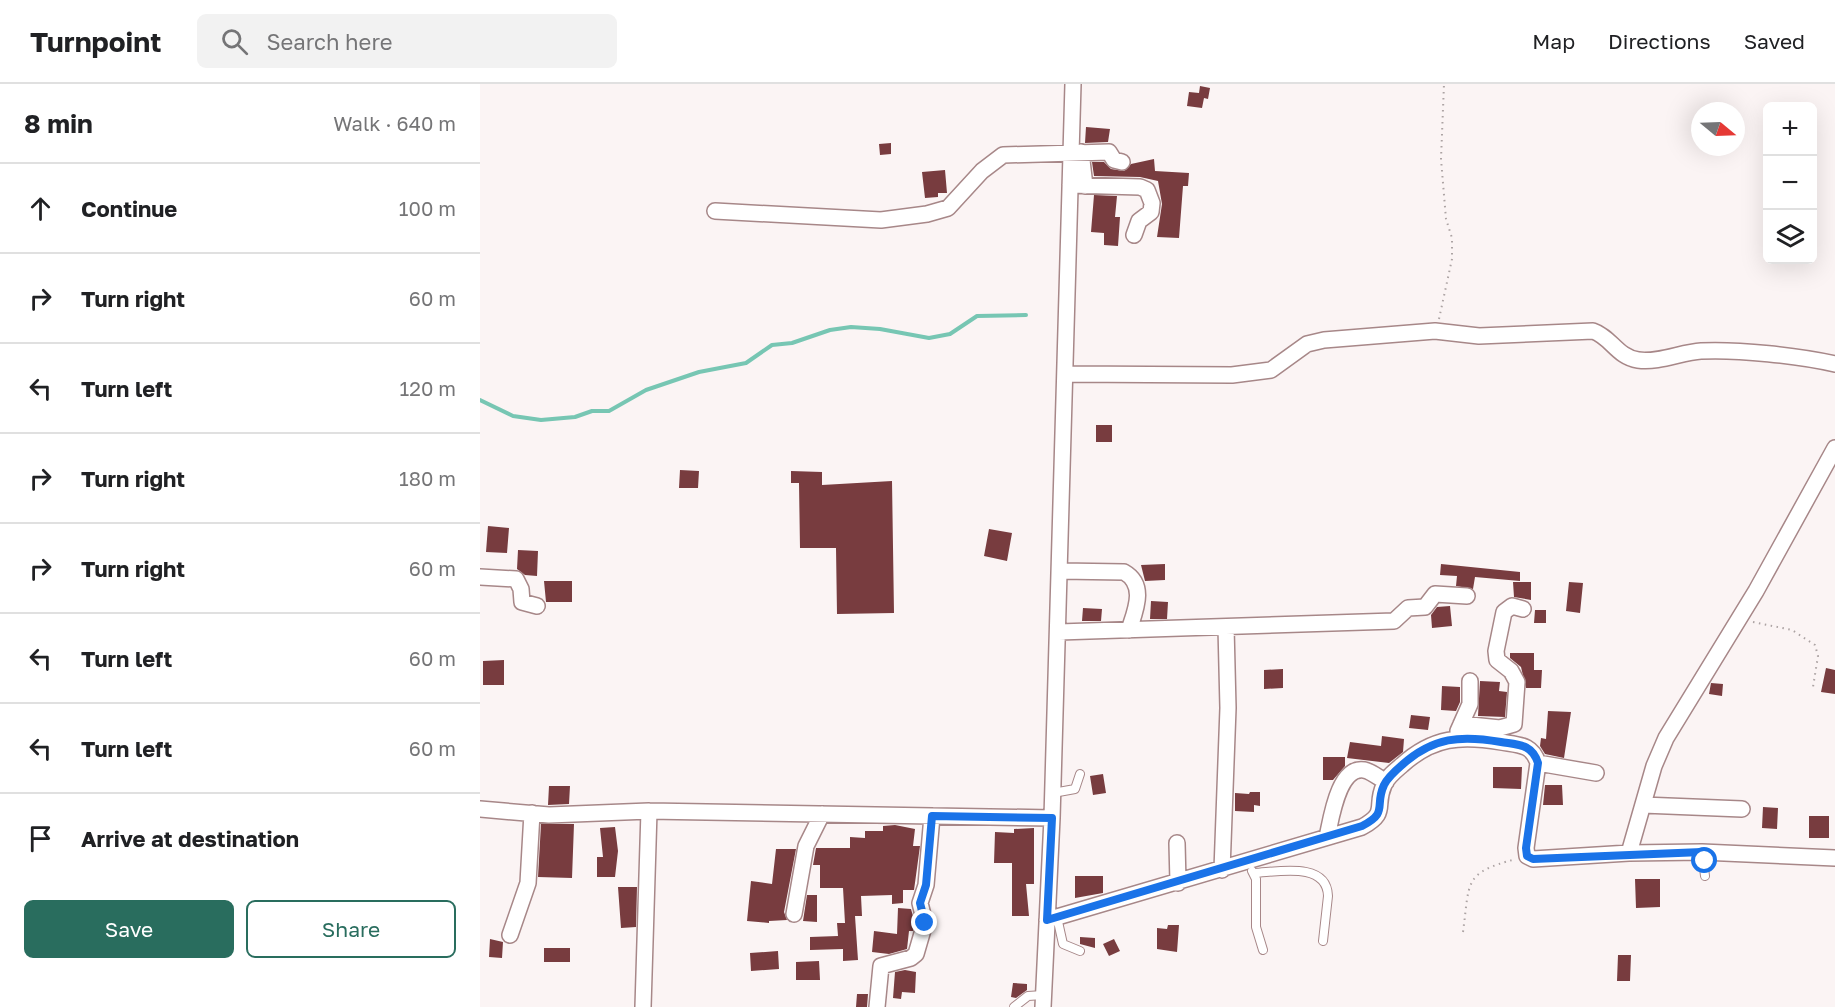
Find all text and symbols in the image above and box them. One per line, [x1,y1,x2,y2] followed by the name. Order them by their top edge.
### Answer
[197,14,617,68] search box
[30,25,161,58] text: Turnpoint
[218,25,251,58] icon: search
[266,28,393,55] text: Search here
[1532,28,1575,54] text: Map
[1608,28,1711,54] text: Directions
[1744,28,1805,54] text: Saved
[1691,102,1745,156] north arrow
[1763,102,1817,264] map controls
[1763,102,1817,156] button: +
[24,108,93,139] text: 8 min
[333,111,456,135] text: Walk · 640 m
[1763,156,1817,210] button: −
[24,192,57,225] icon: ahead
[81,195,177,222] text: Continue
[399,196,456,220] text: 100 m
[1763,210,1817,264] button: layers
[24,282,57,315] icon: right
[81,285,185,312] text: Turn right
[409,286,456,310] text: 60 m
[24,372,57,405] icon: left
[81,375,172,402] text: Turn left
[400,376,456,400] text: 120 m
[24,462,57,495] icon: right
[81,465,185,492] text: Turn right
[399,466,456,490] text: 180 m
[24,552,57,585] icon: right
[81,555,185,582] text: Turn right
[409,556,456,580] text: 60 m
[24,642,57,675] icon: left
[81,645,172,672] text: Turn left
[409,646,456,670] text: 60 m
[24,732,57,765] icon: left
[81,735,172,762] text: Turn left
[409,736,456,760] text: 60 m
[24,822,57,855] icon: arrive
[81,825,299,852] text: Arrive at destination
[1691,847,1717,873] route start
[24,900,234,958] button: Save
[246,900,456,958] button: Share
[911,909,937,935] route end

